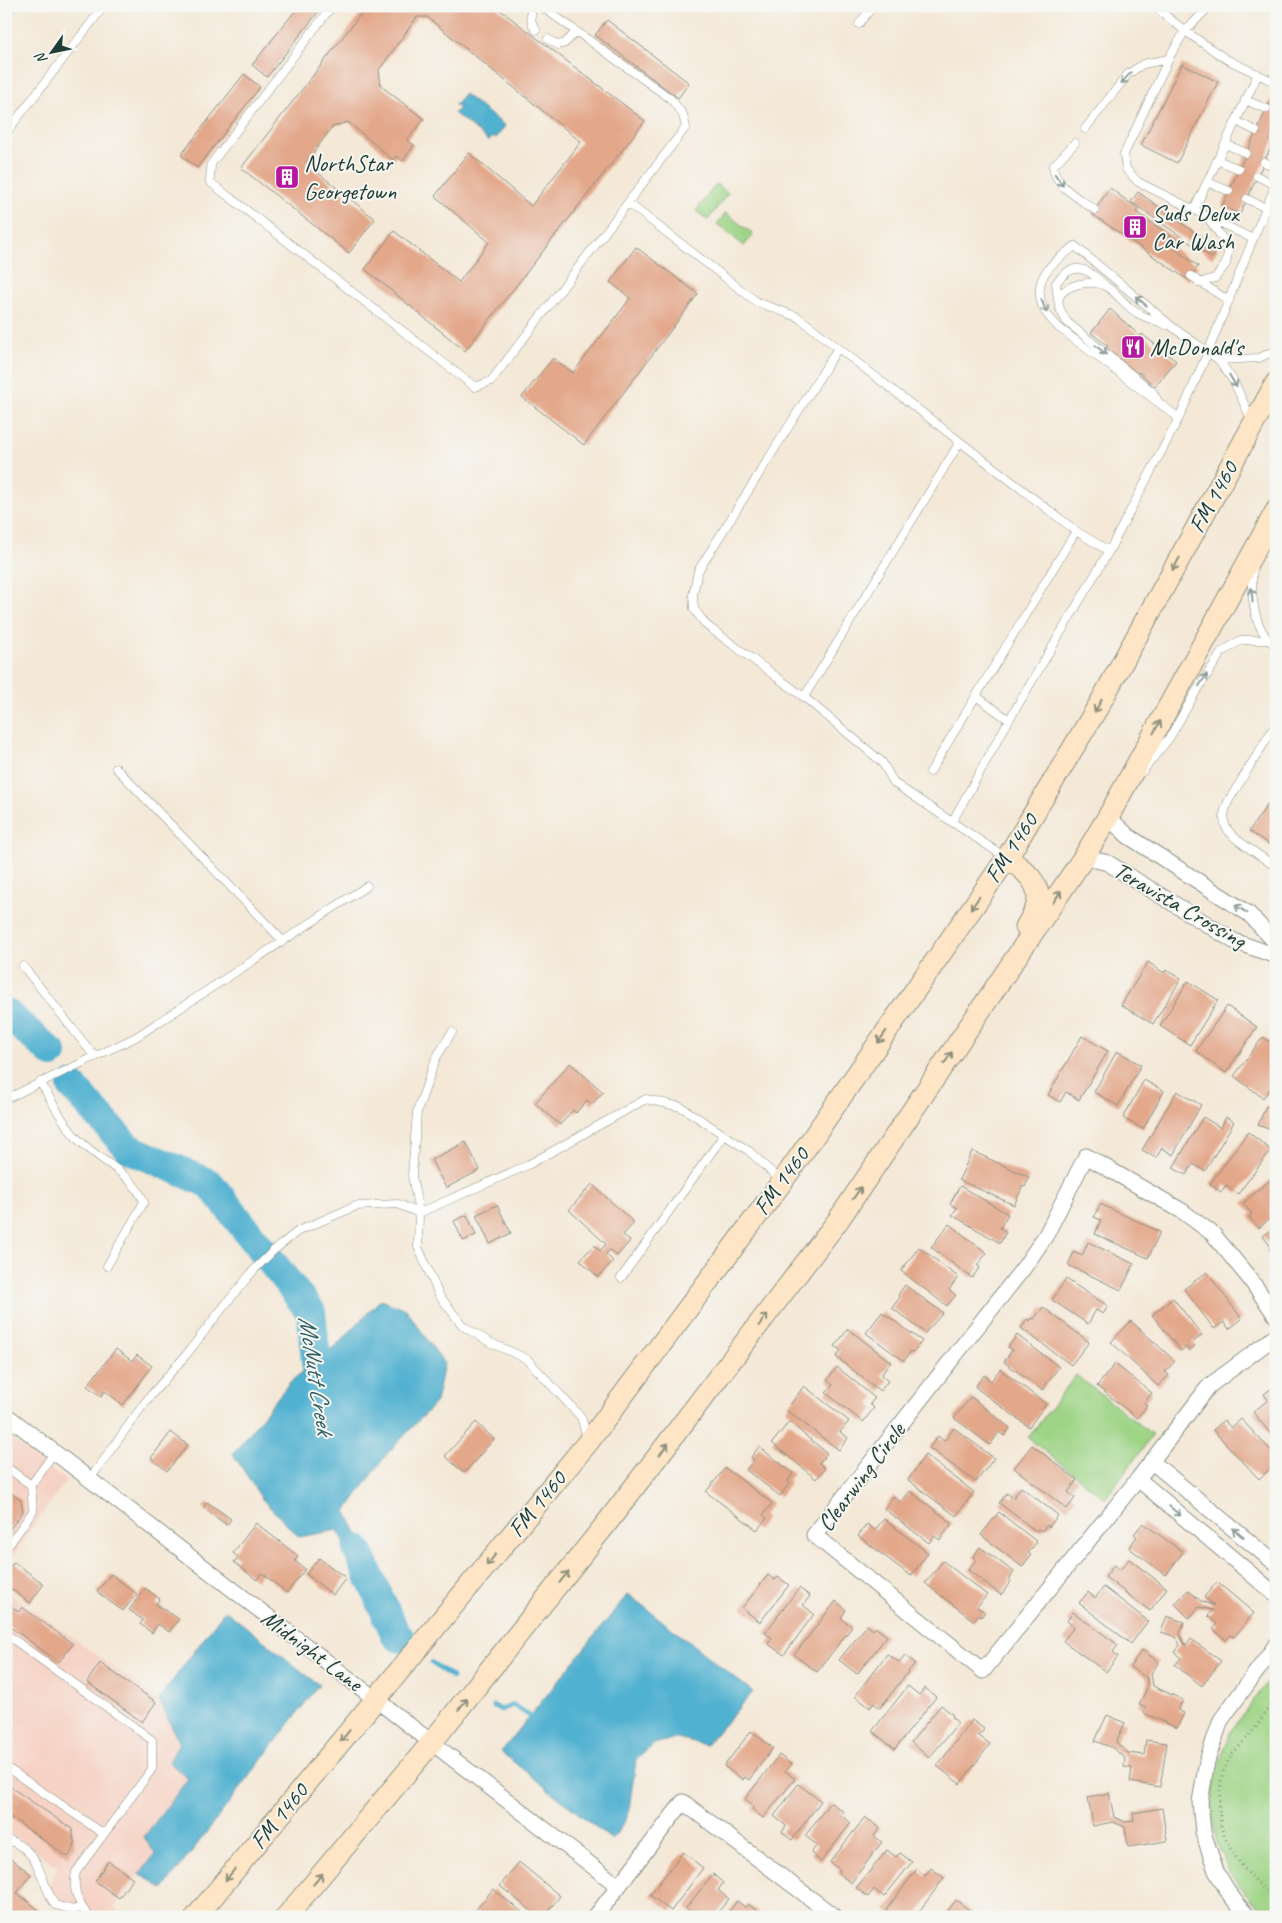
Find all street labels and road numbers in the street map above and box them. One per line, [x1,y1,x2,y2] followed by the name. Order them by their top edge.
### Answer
[1181,454,1246,538] street label: FM 1460
[978,806,1046,888] street label: FM 1460
[1108,855,1253,956] street label: Teravista Crossing
[746,1139,817,1221] street label: FM 1460
[810,1415,913,1537] street label: Clearwing Circle
[501,1463,574,1543] street label: FM 1460
[256,1602,370,1699] street label: Midnight Lane
[243,1775,316,1855] street label: FM 1460

